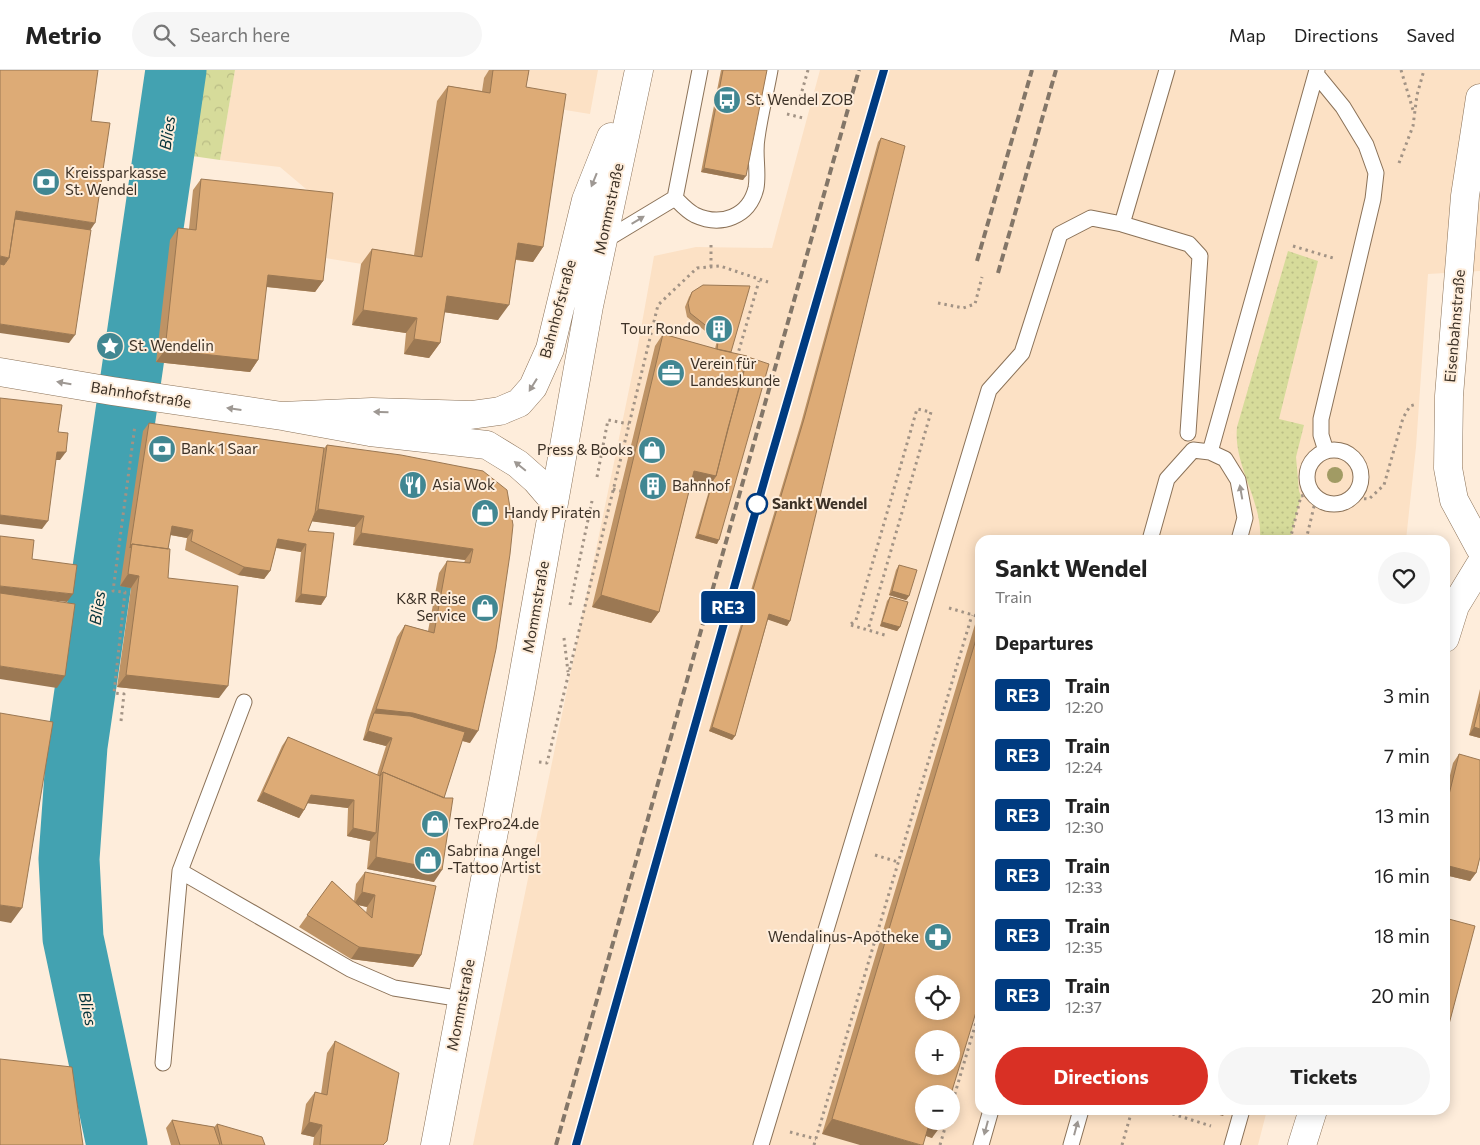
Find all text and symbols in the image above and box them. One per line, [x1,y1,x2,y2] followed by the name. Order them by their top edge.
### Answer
[132,12,482,57] search box
[25,20,102,49] text: Metrio
[150,21,178,49] icon: search
[190,23,290,46] text: Search here
[1229,24,1266,46] text: Map
[1294,24,1378,46] text: Directions
[1406,24,1455,46] text: Saved
[712,85,742,115] bus stop icon: St. Wendel ZOB
[746,90,853,108] place label: St. Wendel ZOB
[155,115,178,151] water label: Blies
[590,161,627,256] street label: Mommstraße
[65,163,167,198] place label: Kreissparkasse St. Wendel
[31,167,61,197] bank icon: Kreissparkasse St. Wendel
[590,173,598,188] one-way arrow
[632,215,645,224] one-way arrow
[535,257,579,360] street label: Bahnhofstraße
[1440,268,1468,383] street label: Eisenbahnstraße
[704,314,734,344] building icon: Tour Rondo
[621,319,700,337] place label: Tour Rondo
[95,331,125,361] place icon: St. Wendelin
[129,336,214,354] place label: St. Wendelin
[690,354,780,389] place label: Verein für Landeskunde
[656,358,686,388] office icon: Verein für Landeskunde
[90,377,193,411] street label: Bahnhofstraße
[55,378,71,386] one-way arrow
[528,379,538,392] one-way arrow
[225,405,241,413] one-way arrow
[373,408,389,416] one-way arrow
[147,434,177,464] bank icon: Bank 1 Saar
[637,435,667,465] shop icon: Press & Books
[181,439,258,457] place label: Bank 1 Saar
[537,440,633,458] place label: Press & Books
[514,461,527,472] one-way arrow
[398,470,428,500] restaurant icon: Asia Wok
[638,471,668,501] building icon: Bahnhof
[432,475,495,493] place label: Asia Wok
[672,476,730,494] place label: Bahnhof
[1236,484,1244,500] one-way arrow
[746,493,768,515] marker: Sankt Wendel
[772,494,867,512] place label: Sankt Wendel
[470,498,500,528] shop icon: Handy Piraten
[504,503,600,521] place label: Handy Piraten
[1378,552,1430,604] button: heart
[995,553,1148,582] text: Sankt Wendel
[518,559,552,654] street label: Mommstraße
[995,587,1032,606] text: Train
[396,589,466,624] place label: K&R Reise Service
[85,590,108,626] water label: Blies
[699,591,757,623] line badge: RE3
[470,593,500,623] shop icon: K&R Reise Service
[711,596,745,618] text: RE3
[995,631,1093,654] text: Departures
[1065,674,1110,697] text: Train
[1006,684,1039,706] text: RE3
[1383,684,1430,707] text: 3 min
[1065,697,1104,716] text: 12:20
[1065,734,1110,757] text: Train
[1006,744,1039,766] text: RE3
[1384,744,1430,767] text: 7 min
[1065,757,1103,776] text: 12:24
[1065,794,1110,817] text: Train
[1006,804,1039,826] text: RE3
[1375,804,1430,827] text: 13 min
[420,809,450,839] shop icon: TexPro24.de
[454,814,539,832] place label: TexPro24.de
[1065,817,1104,836] text: 12:30
[447,841,541,876] place label: Sabrina Angel -Tattoo Artist
[413,845,443,875] shop icon: Sabrina Angel -Tattoo Artist
[1065,854,1110,877] text: Train
[1006,864,1039,886] text: RE3
[1374,864,1430,887] text: 16 min
[1065,877,1103,896] text: 12:33
[1065,914,1110,937] text: Train
[923,922,953,952] pharmacy icon: Wendalinus-Apotheke
[1006,924,1039,946] text: RE3
[1374,924,1430,947] text: 18 min
[768,927,919,945] place label: Wendalinus-Apotheke
[1065,937,1103,956] text: 12:35
[442,957,478,1052] street label: Mommstraße
[1065,974,1110,997] text: Train
[915,975,960,1130] map controls
[915,975,960,1020] button: locate
[1006,984,1039,1006] text: RE3
[1371,984,1430,1007] text: 20 min
[76,990,101,1028] water label: Blies
[1065,997,1102,1016] text: 12:37
[915,1030,960,1075] button: +
[995,1047,1208,1105] button: Directions
[1218,1047,1430,1105] button: Tickets
[915,1085,960,1130] button: −
[982,1120,990,1135] one-way arrow
[1073,1120,1081,1135] one-way arrow

